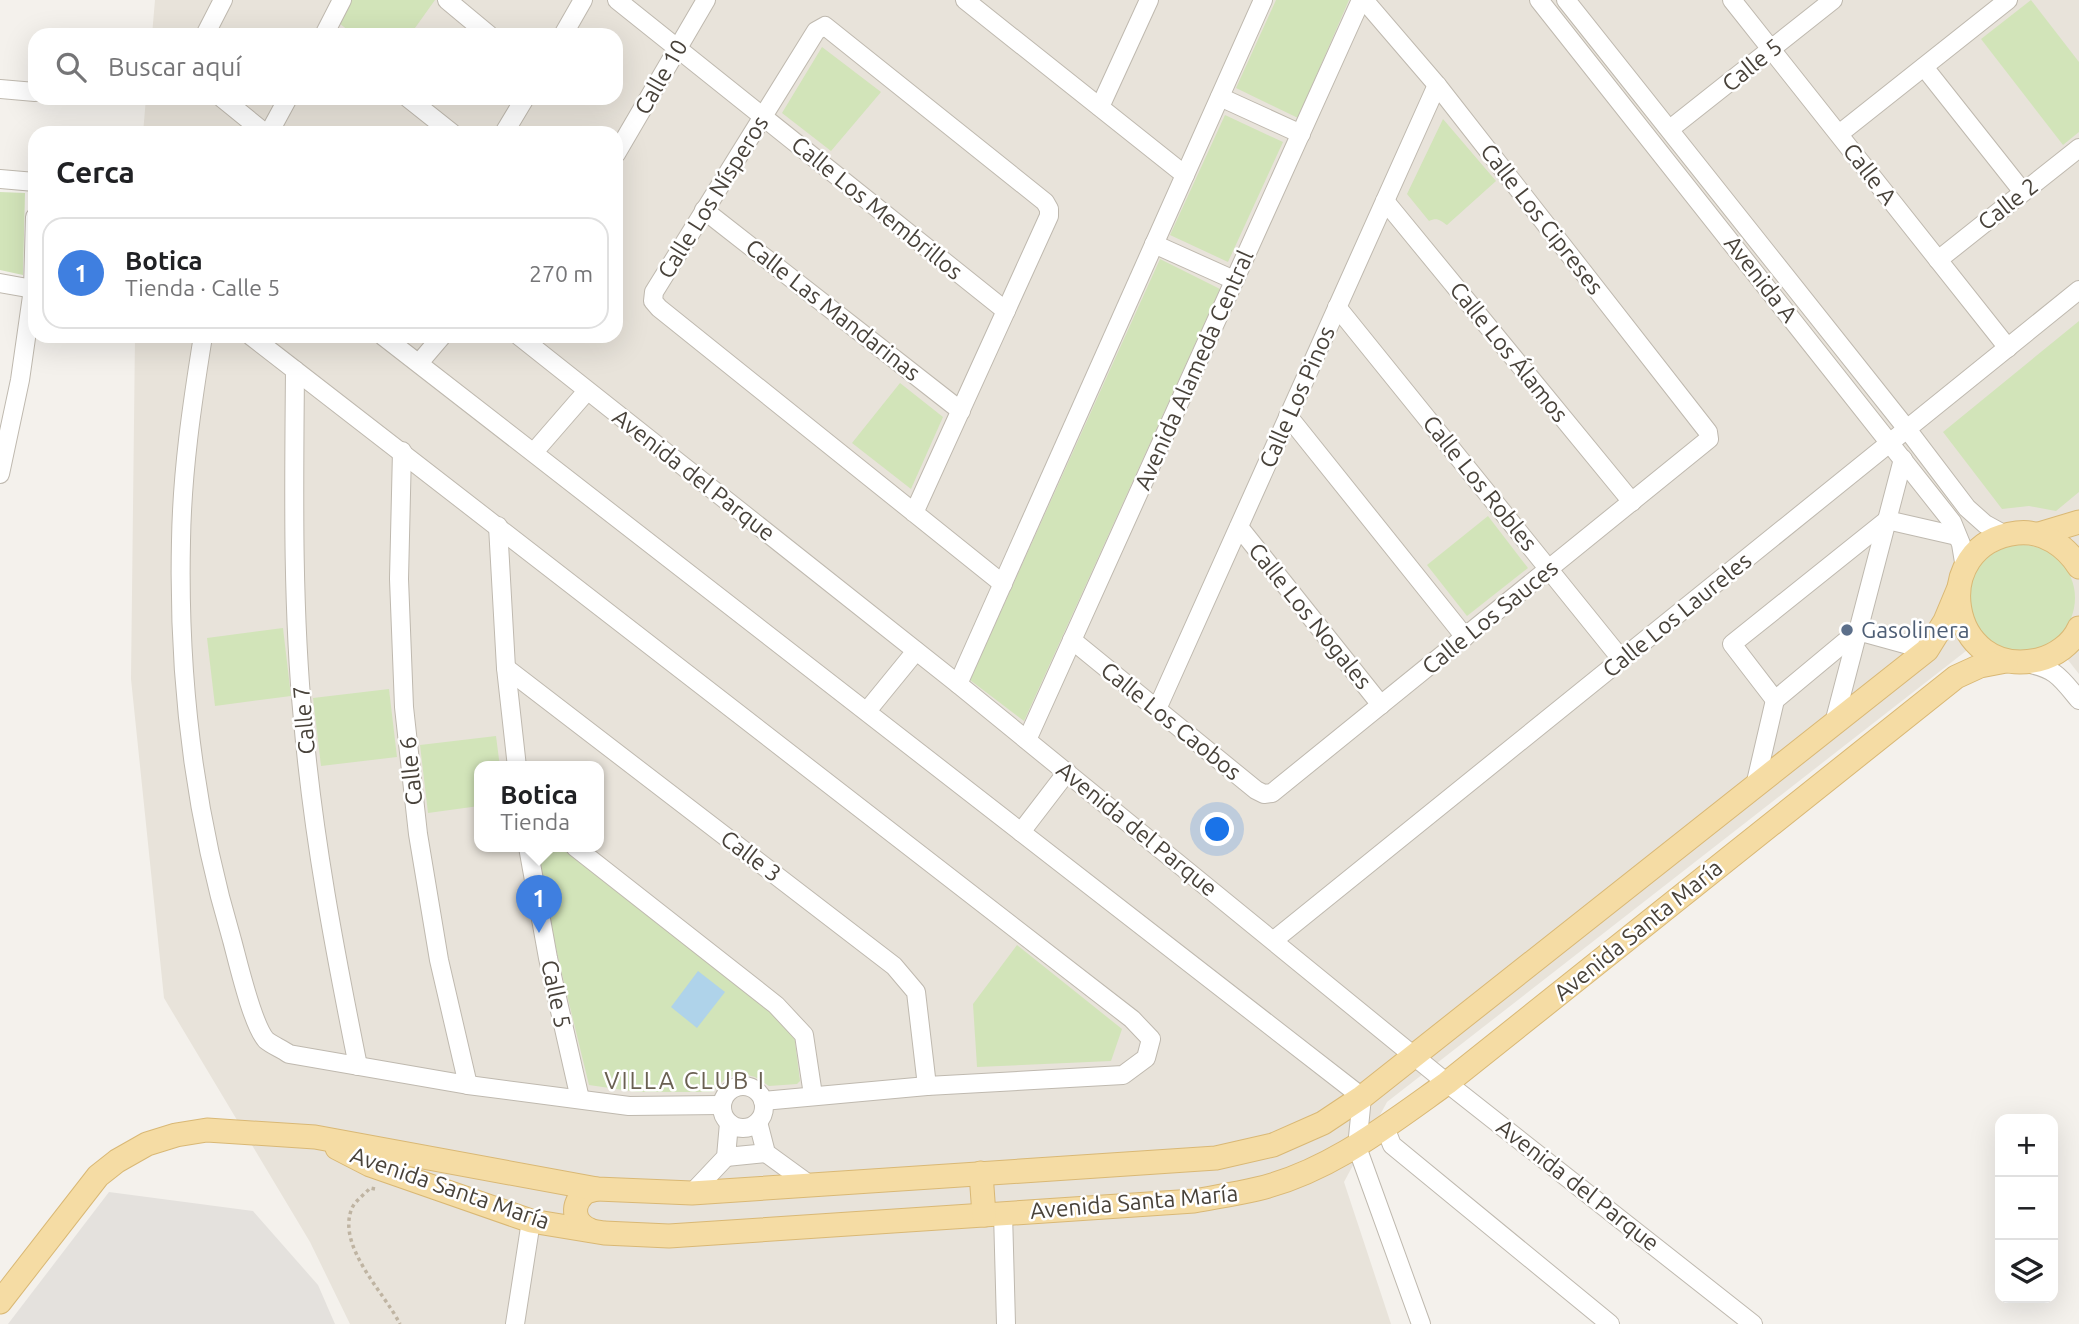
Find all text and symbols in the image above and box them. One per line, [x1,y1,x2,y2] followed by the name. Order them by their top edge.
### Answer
[28,28,623,105] search box
[1717,33,1786,96] street label: Calle 5
[629,35,692,118] street label: Calle 10
[52,48,90,86] icon: search
[108,52,242,81] text: Buscar aquí
[653,111,773,283] street label: Calle Los Nísperos
[787,131,968,284] street label: Calle Los Membrillos
[1839,138,1902,209] street label: Calle A
[1476,139,1609,299] street label: Calle Los Cipreses
[56,155,135,189] text: Cerca
[1973,173,2043,235] street label: Calle 2
[1720,231,1803,327] street label: Avenida A
[741,234,925,385] street label: Calle Las Mandarinas
[125,246,203,275] text: Botica
[1129,246,1258,493] street label: Avenida Alameda Central
[75,261,87,286] text: 1
[529,261,593,286] text: 270 m
[125,275,280,300] text: Tienda · Calle 5
[1445,276,1574,427] street label: Calle Los Álamos
[1254,322,1339,471] street label: Calle Los Pinos
[608,404,780,546] street label: Avenida del Parque
[1418,410,1542,555] street label: Calle Los Robles
[1244,538,1377,694] street label: Calle Los Nogales
[1598,547,1756,682] street label: Calle Los Laureles
[1417,554,1562,679] street label: Calle Los Sauces
[1861,617,1969,642] place label: Gasolinera
[1839,622,1855,638] marker: Gasolinera
[1096,657,1246,785] street label: Calle Los Caobos
[288,685,319,755] street label: Calle 7
[394,735,427,807] street label: Calle 6
[1052,756,1222,901] street label: Avenida del Parque
[474,761,604,852] popup
[500,780,578,809] text: Botica
[500,809,570,834] text: Tienda
[1200,812,1234,846] your location
[716,825,786,886] street label: Calle 3
[1549,854,1727,1005] street label: Avenida Santa María
[516,875,562,933] pin: 1
[537,958,576,1030] street label: Calle 5
[604,1067,766,1094] district label: VILLA CLUB I
[1492,1114,1664,1256] street label: Avenida del Parque
[1995,1114,2058,1303] map controls
[1995,1114,2058,1177] button: +
[347,1142,553,1233] street label: Avenida Santa María
[1995,1177,2058,1240] button: −
[1029,1180,1239,1223] street label: Avenida Santa María
[1995,1240,2058,1303] button: layers

